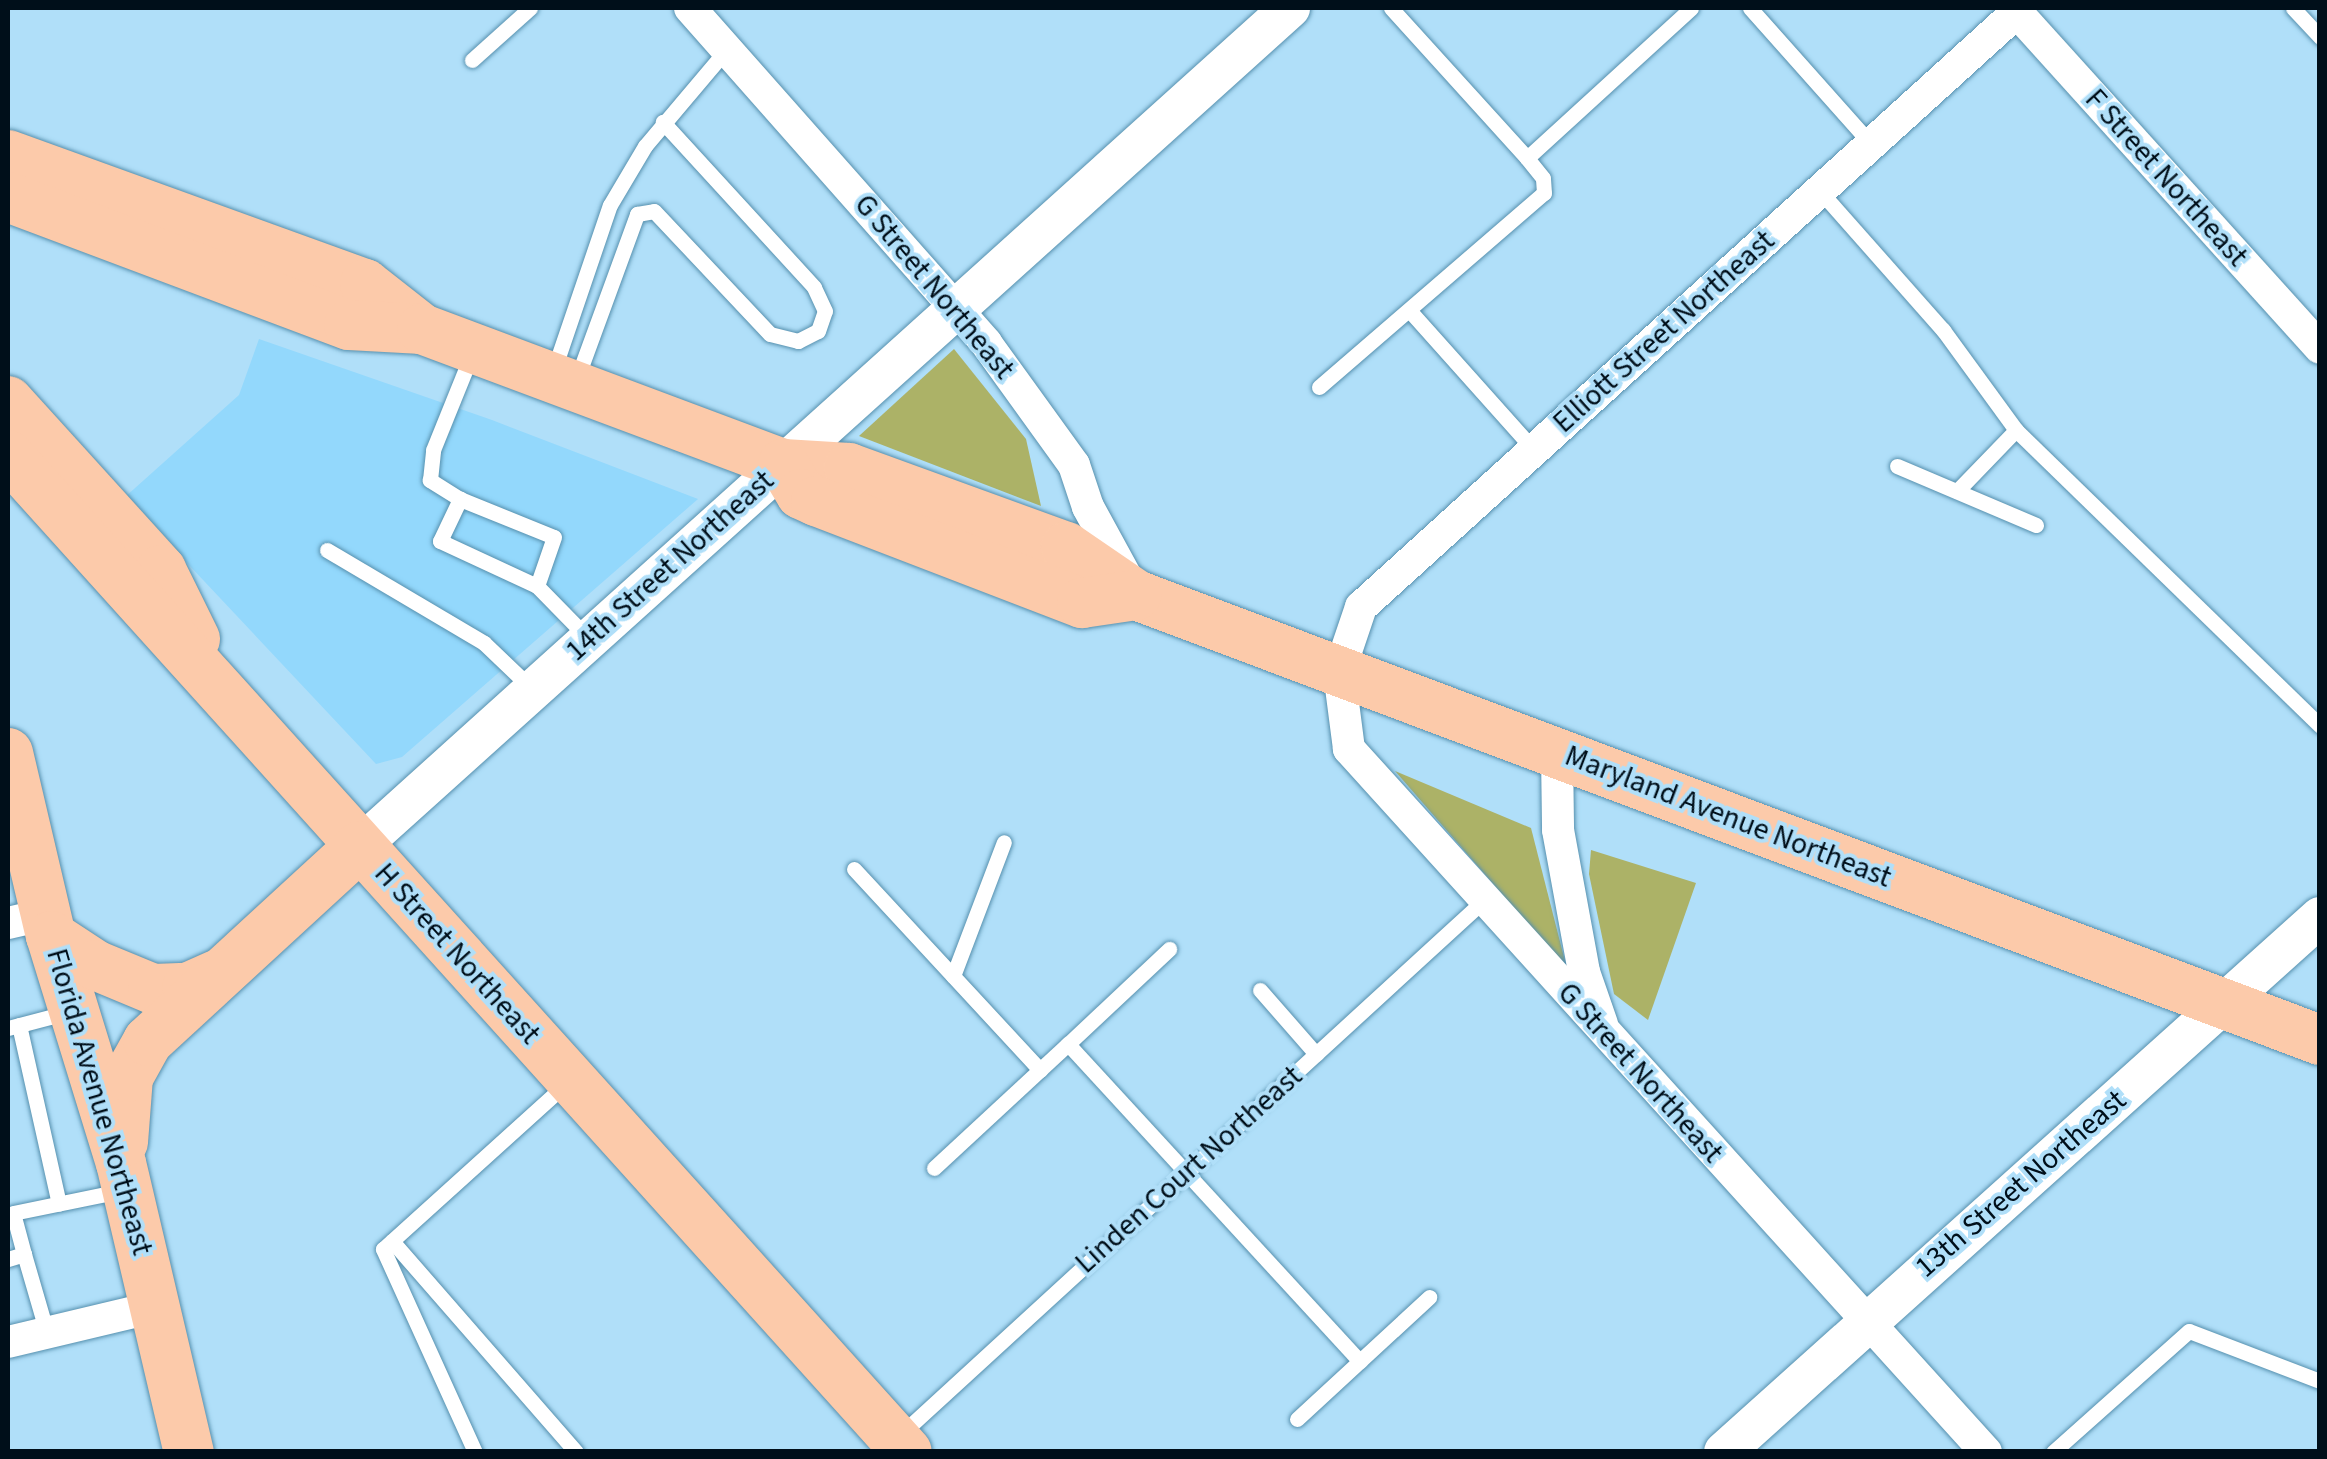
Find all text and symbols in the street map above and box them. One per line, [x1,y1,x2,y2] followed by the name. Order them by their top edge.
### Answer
[2077,82,2255,274] street label: F Street Northeast
[846,187,1022,387] street label: G Street Northeast
[1546,223,1782,441] street label: Elliott Street Northeast
[558,463,782,669] street label: 14th Street Northeast
[1560,738,1896,896] street label: Maryland Avenue Northeast
[366,856,548,1052] street label: H Street Northeast
[38,945,160,1259] street label: Florida Avenue Northeast
[1550,976,1730,1170] street label: G Street Northeast
[1068,1059,1310,1281] street label: Linden Court Northeast
[1908,1083,2134,1285] street label: 13th Street Northeast

